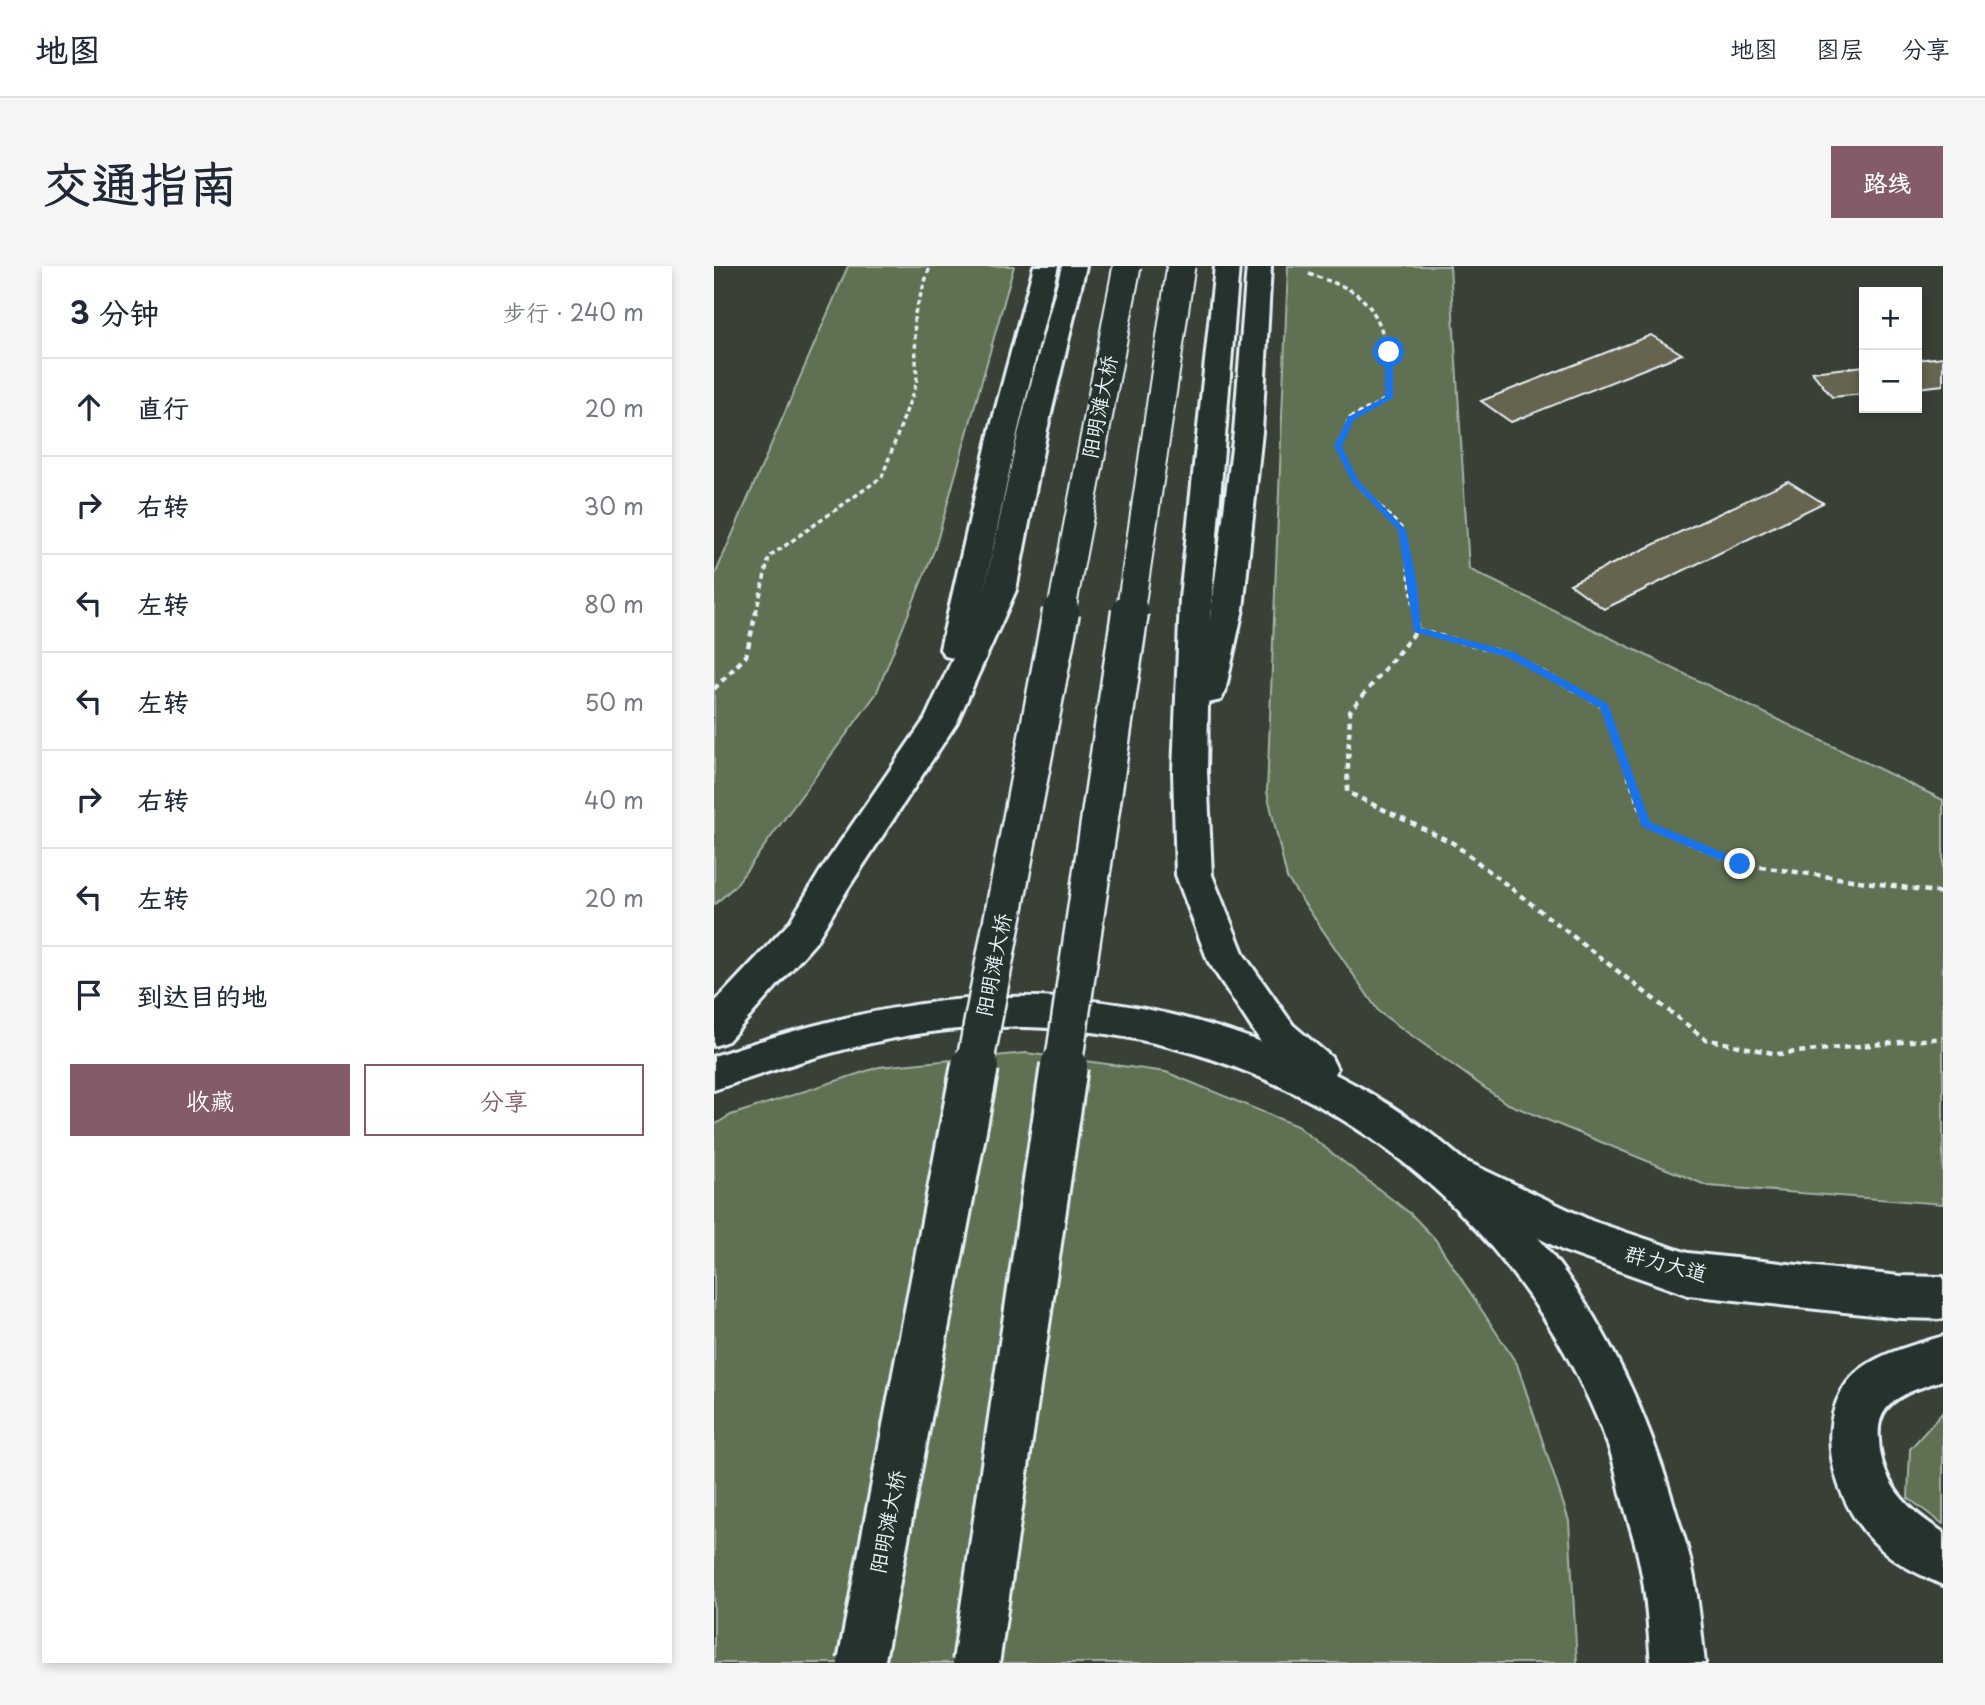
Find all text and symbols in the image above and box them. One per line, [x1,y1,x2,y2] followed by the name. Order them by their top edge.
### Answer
[35,23,101,73] text: 地图
[1730,30,1778,66] text: 地图
[1816,30,1864,66] text: 图层
[1902,30,1950,66] text: 分享
[42,145,238,219] text: 交通指南
[1831,146,1943,218] button: 路线
[1859,287,1922,413] map controls
[1859,287,1922,350] button: +
[70,289,159,334] text: 3 分钟
[503,294,644,329] text: 步行 · 240 m
[1373,336,1404,367] route start
[1859,350,1922,413] button: −
[1072,352,1124,461] street label: 阳明滩大桥
[70,388,108,426] icon: ahead
[137,388,189,427] text: 直行
[585,390,644,425] text: 20 m
[70,486,108,524] icon: right
[137,486,189,525] text: 右转
[583,488,644,523] text: 30 m
[70,584,108,622] icon: left
[137,584,189,623] text: 左转
[584,586,644,621] text: 80 m
[70,682,108,720] icon: left
[137,682,189,721] text: 左转
[584,684,644,719] text: 50 m
[70,780,108,818] icon: right
[137,780,189,819] text: 右转
[584,782,644,817] text: 40 m
[1724,848,1755,879] route end
[70,878,108,916] icon: left
[137,878,189,917] text: 左转
[585,880,644,915] text: 20 m
[966,910,1018,1019] street label: 阳明滩大桥
[70,976,108,1014] icon: arrive
[137,976,267,1015] text: 到达目的地
[70,1064,350,1136] button: 收藏
[364,1064,644,1136] button: 分享
[1622,1236,1711,1288] street label: 群力大道
[860,1467,912,1576] street label: 阳明滩大桥

